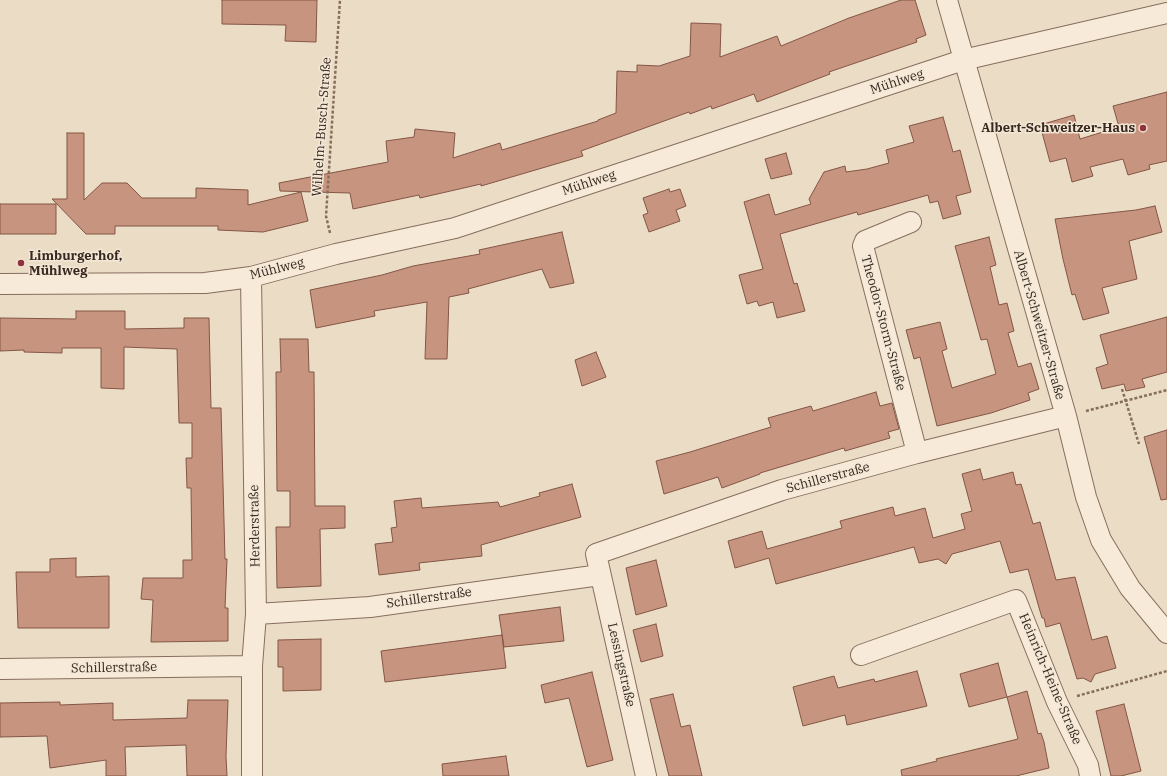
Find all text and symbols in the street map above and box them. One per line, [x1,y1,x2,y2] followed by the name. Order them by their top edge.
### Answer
[309,57,335,197] street label: Wilhelm-Busch-Straße
[868,66,926,98] street label: Mühlweg
[981,120,1135,136] place label: Albert-Schweitzer-Haus
[1138,123,1148,133] marker: Albert-Schweitzer-Haus
[560,167,618,199] street label: Mühlweg
[29,248,122,279] place label: Limburgerhof, Mühlweg
[1010,248,1068,402] street label: Albert-Schweitzer-Straße
[857,254,909,392] street label: Theodor-Storm-Straße
[248,255,306,283] street label: Mühlweg
[16,258,26,268] marker: Limburgerhof, Mühlweg
[784,459,872,497] street label: Schillerstraße
[246,485,264,567] street label: Herderstraße
[385,584,473,612] street label: Schillerstraße
[1015,611,1085,747] street label: Heinrich-Heine-Straße
[604,621,638,709] street label: Lessingstraße
[71,659,157,677] street label: Schillerstraße

